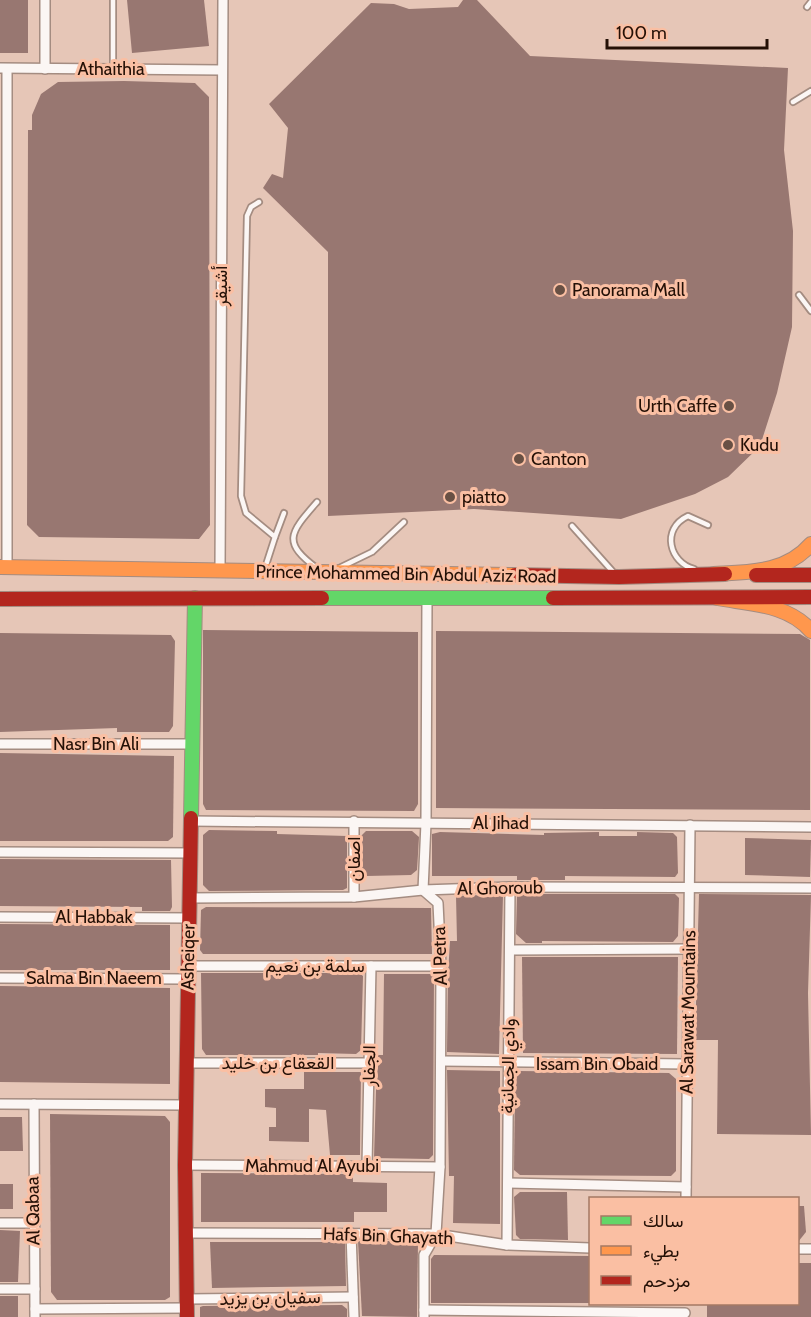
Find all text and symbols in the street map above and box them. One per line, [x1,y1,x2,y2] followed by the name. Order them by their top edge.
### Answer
[607,12,768,50] scale bar
[616,22,667,44] text: 100 m
[77,58,145,80] street label: Athaithia
[210,266,232,307] street label: أشيقر
[572,279,686,301] place label: Panorama Mall
[553,283,567,297] marker: Panorama Mall
[638,395,717,417] place label: Urth Caffe
[722,399,736,413] marker: Urth Caffe
[740,434,779,456] place label: Kudu
[721,438,735,452] marker: Kudu
[531,448,587,470] place label: Canton
[512,452,526,466] marker: Canton
[462,486,506,508] place label: piatto
[443,490,457,504] marker: piatto
[255,560,557,588] street label: Prince Mohammed Bin Abdul Aziz Road
[53,733,139,755] street label: Nasr Bin Ali
[473,812,529,834] street label: Al Jihad
[343,836,365,882] street label: اصفان
[457,876,543,900] street label: Al Ghoroub
[55,906,133,928] street label: Al Habbak
[176,923,200,990] street label: Asheiqer
[428,926,452,986] street label: Al Petra
[676,930,700,1094] street label: Al Sarawat Mountains
[265,955,365,978] street label: سلمة بن نعيم
[26,967,162,989] street label: Salma Bin Naeem
[496,1018,524,1114] street label: وادي الجمانية
[358,1045,380,1088] street label: الجفار
[222,1052,334,1075] street label: القعقاع بن خليد
[536,1053,658,1075] street label: Issam Bin Obaid
[245,1155,379,1177] street label: Mahmud Al Ayubi
[21,1176,45,1246] street label: Al Qabaa
[589,1197,799,1305] legend
[643,1210,683,1232] text: سالك
[322,1223,454,1249] street label: Hafs Bin Ghayath
[643,1240,679,1266] text: بطيء
[643,1270,690,1293] text: مزدحم
[219,1286,321,1310] street label: سفيان بن يزيد

